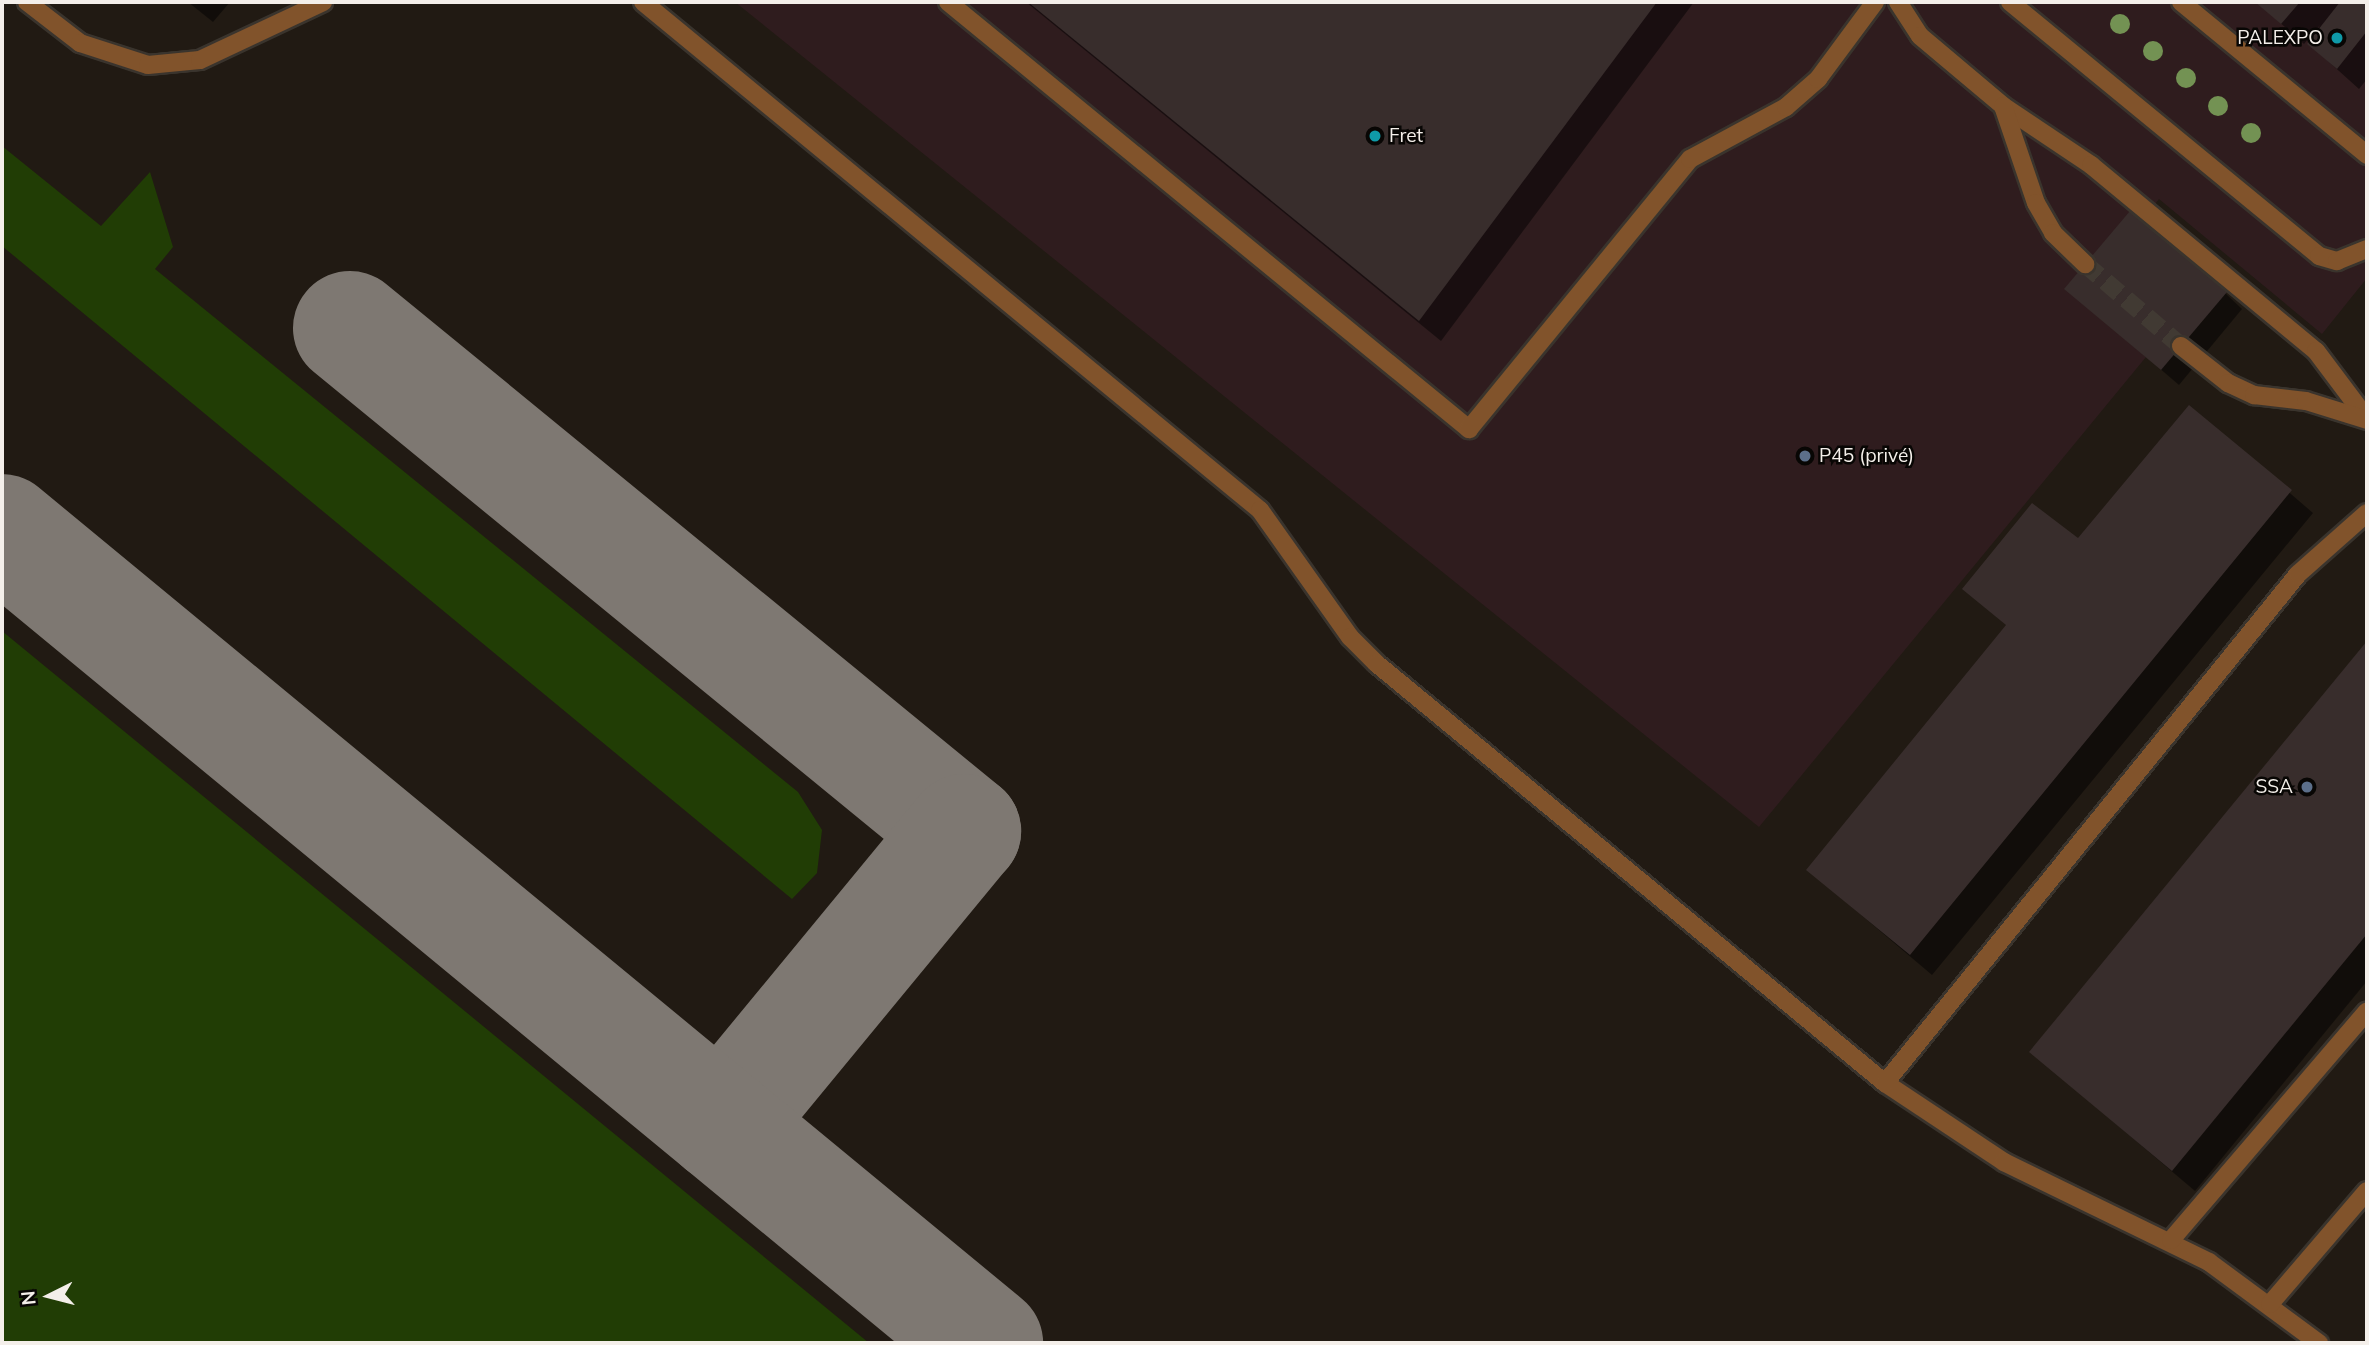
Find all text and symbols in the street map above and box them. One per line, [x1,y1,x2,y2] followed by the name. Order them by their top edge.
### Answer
[2237,27,2323,49] place label: PALEXPO
[2329,30,2345,46] marker: PALEXPO
[1389,125,1423,147] place label: Fret
[1367,128,1383,144] marker: Fret
[1819,445,1914,467] place label: P45 (privé)
[1797,448,1813,464] marker: P45 (privé)
[2255,776,2293,798] place label: SSA
[2299,779,2315,795] marker: SSA
[14,1261,84,1331] north arrow
[15,1290,41,1307] text: N

